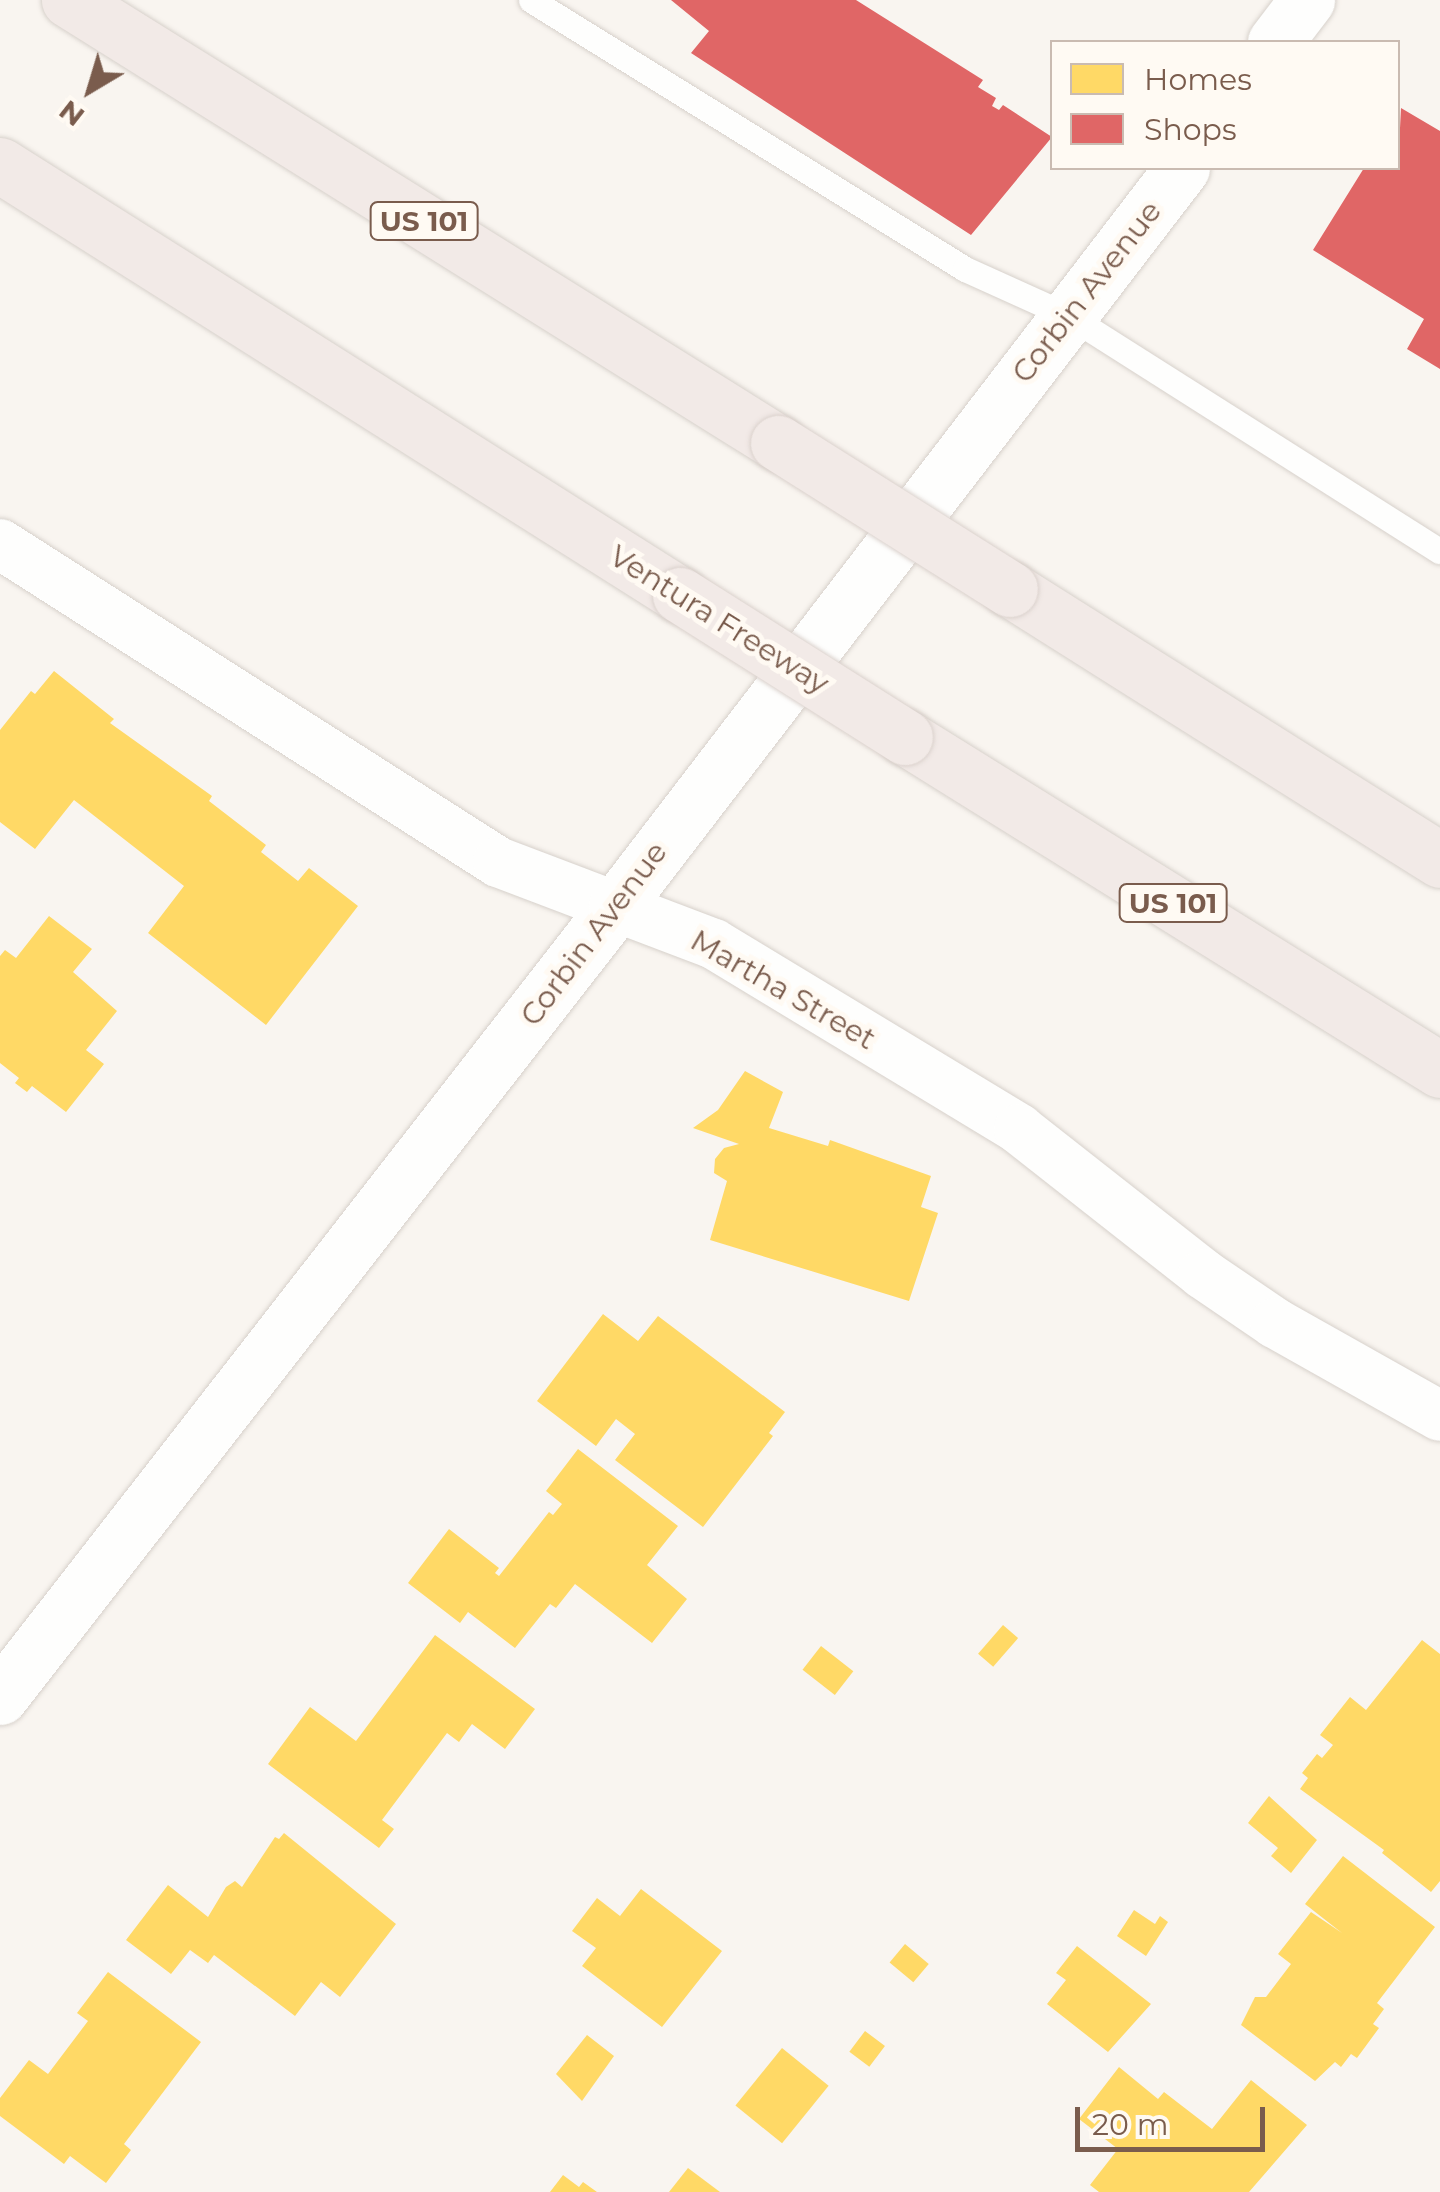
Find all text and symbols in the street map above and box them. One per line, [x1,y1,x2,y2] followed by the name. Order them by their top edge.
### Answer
[40,40,140,140] north arrow
[1050,40,1400,170] legend
[1144,61,1252,98] text: Homes
[52,93,91,134] text: N
[1144,111,1237,148] text: Shops
[1005,194,1169,390] street label: Corbin Avenue
[369,198,479,244] road number: US 101
[603,538,835,702] street label: Ventura Freeway
[513,835,675,1033] street label: Corbin Avenue
[1118,880,1228,926] road number: US 101
[684,923,882,1057] street label: Martha Street
[1080,2087,1270,2149] scale bar
[1092,2106,1169,2143] text: 20 m

